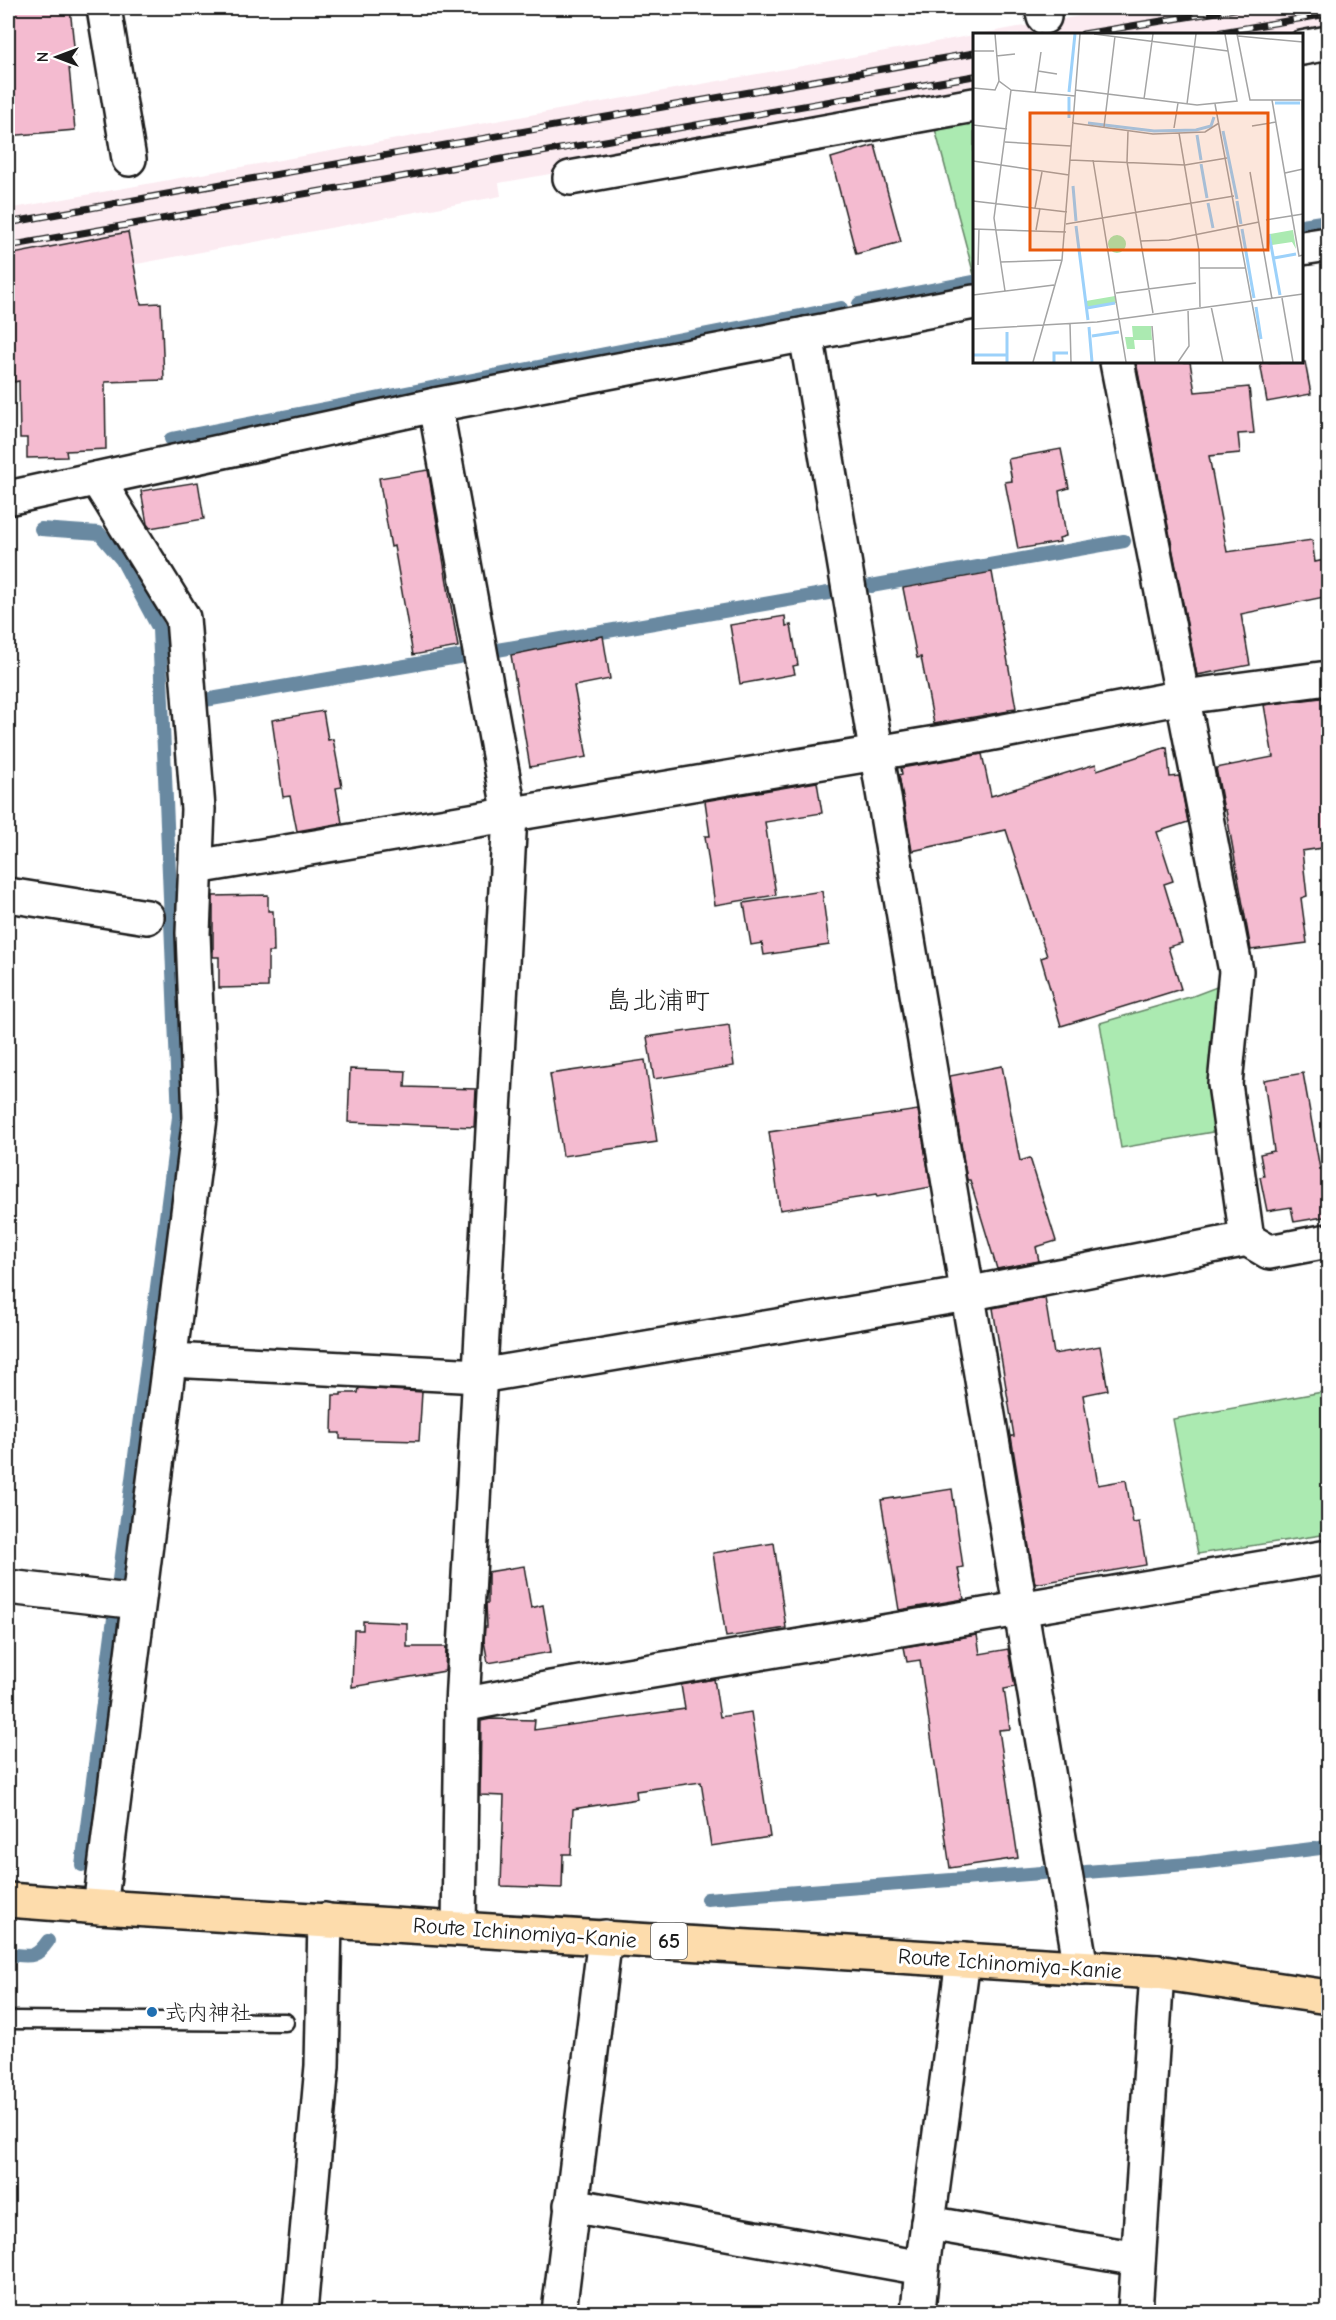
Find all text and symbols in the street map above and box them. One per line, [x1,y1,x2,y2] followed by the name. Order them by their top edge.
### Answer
[27,27,87,87] north arrow
[973,33,1303,363] inset map
[34,52,52,62] text: N
[606,986,710,1016] district label: 島北浦町
[412,1912,638,1954] street label: Route Ichinomiya-Kanie
[651,1923,687,1959] road number: 65
[897,1943,1123,1985] street label: Route Ichinomiya-Kanie
[164,2000,252,2026] place label: 式内神社
[145,2005,159,2019] marker: 式内神社

